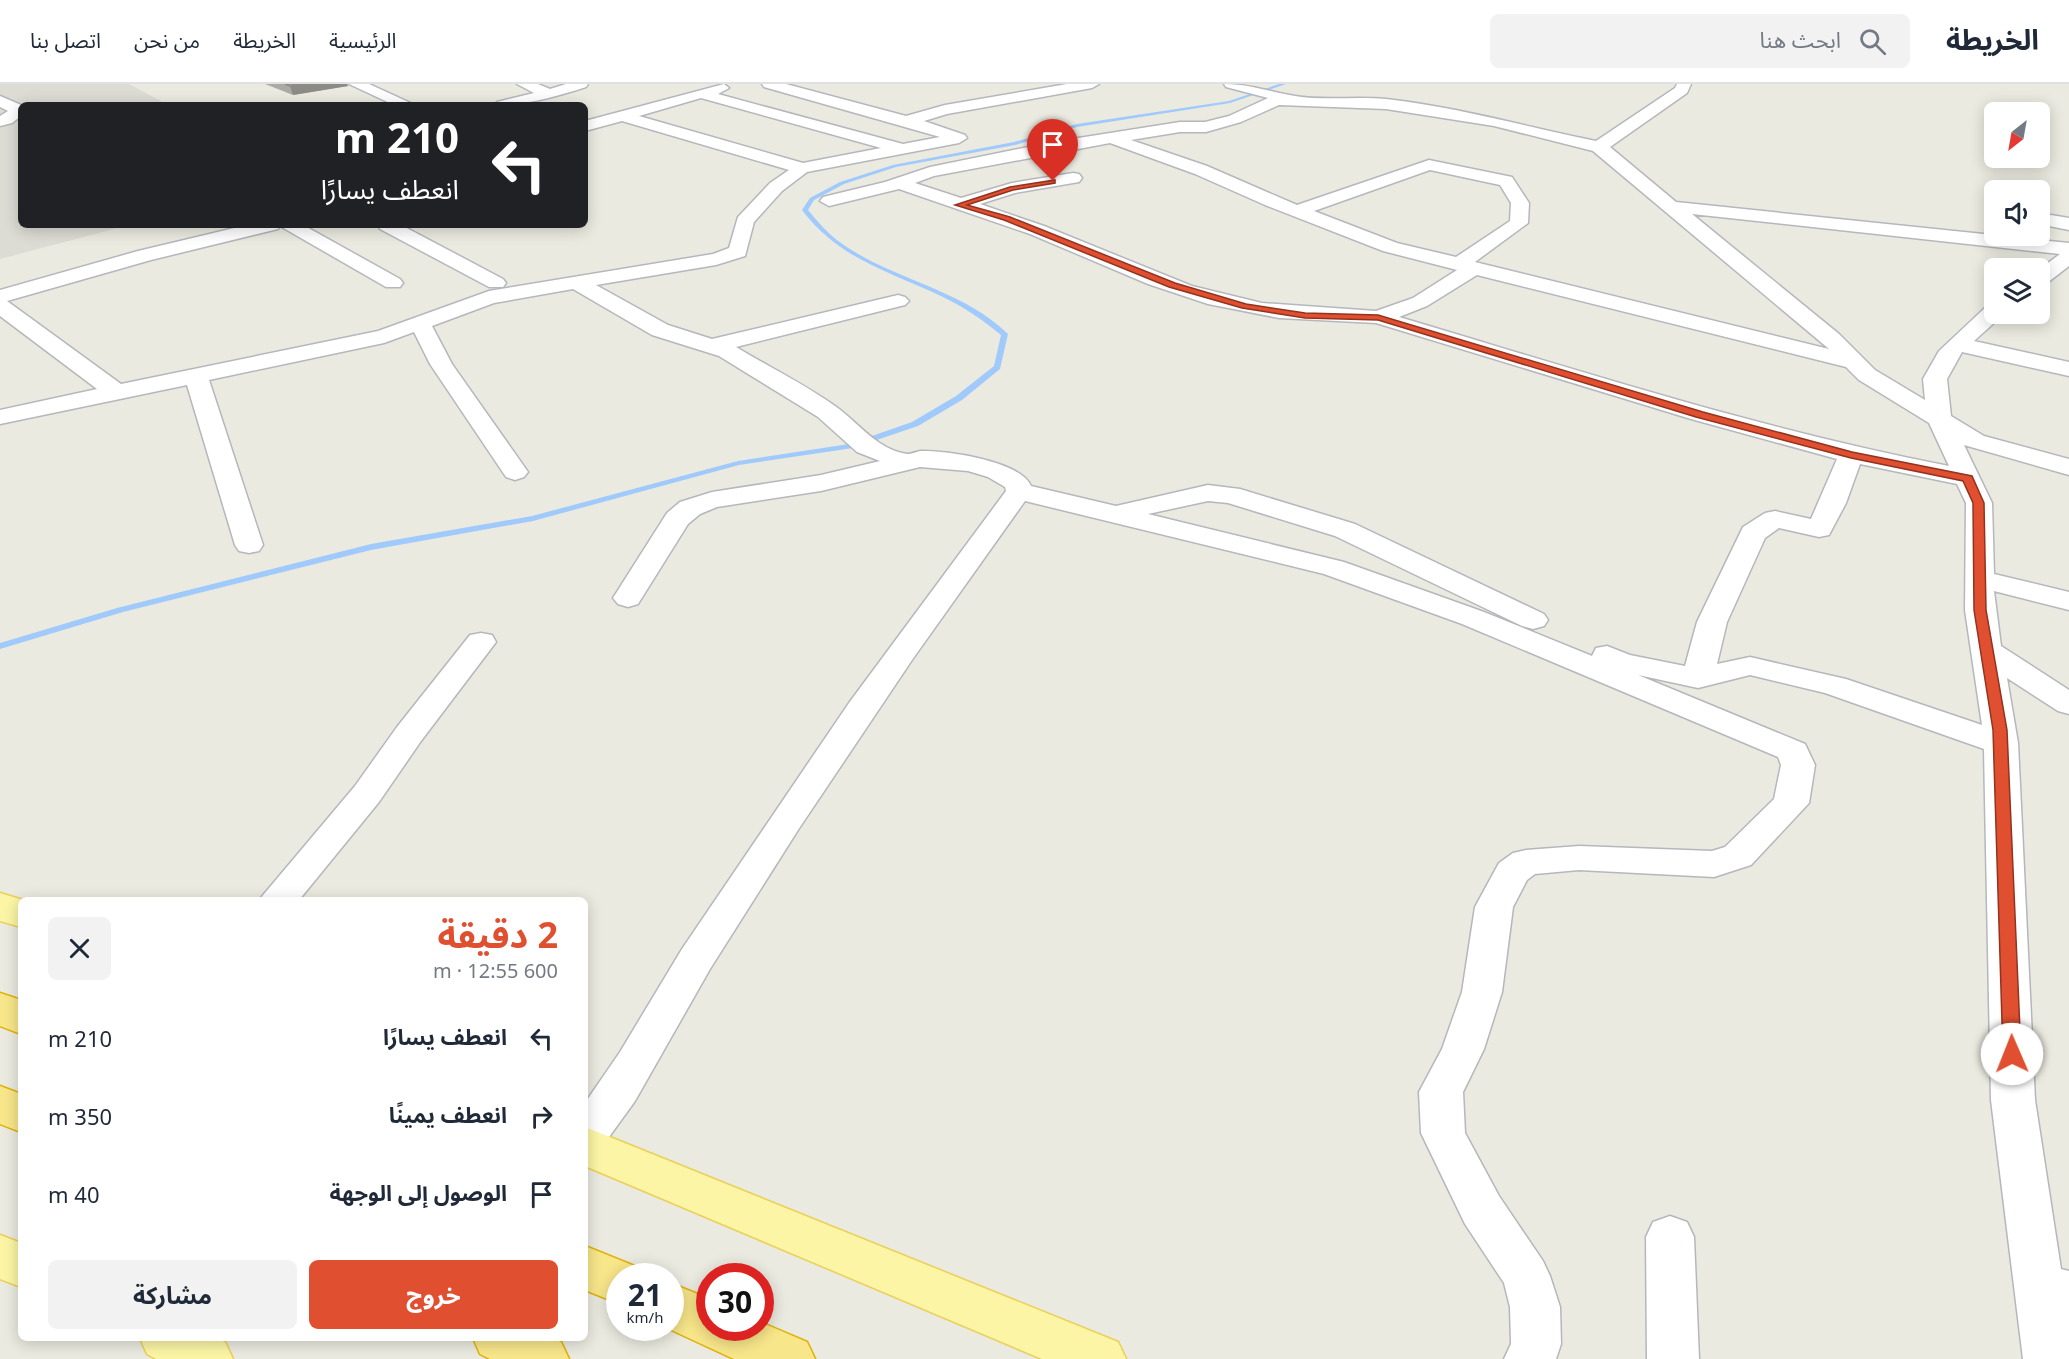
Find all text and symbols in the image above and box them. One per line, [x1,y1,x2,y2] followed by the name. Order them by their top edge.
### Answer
[1490,14,1910,68] search box
[1946,20,2039,58] text: الخريطة
[1759,24,1841,54] text: ابحث هنا
[1856,25,1889,58] icon: search
[30,26,101,54] text: اتصل بنا
[134,26,200,54] text: من نحن
[233,26,296,54] text: الخريطة
[329,26,397,54] text: الرئيسية
[1984,102,2050,168] north arrow
[1984,102,2050,324] map controls
[335,108,459,165] text: 210 m
[1027,119,1078,181] pin
[480,126,558,204] icon: left
[1036,128,1069,161] icon: arrive
[321,170,459,207] text: انعطف يسارًا
[1984,180,2050,246] button: sound
[1984,258,2050,324] button: layers
[437,910,558,959] text: 2 دقيقة
[48,917,111,980] button: close
[433,957,558,984] text: 600 m · 12:55
[383,1021,507,1051] text: انعطف يسارًا
[525,1022,558,1055] icon: left
[1980,1022,2044,1086] position arrow
[48,1023,112,1053] text: 210 m
[389,1099,507,1129] text: انعطف يمينًا
[525,1100,558,1133] icon: right
[48,1101,112,1131] text: 350 m
[329,1177,507,1207] text: الوصول إلى الوجهة
[525,1178,558,1211] icon: arrive
[48,1179,99,1209] text: 40 m
[48,1260,297,1329] button: مشاركة
[309,1260,558,1329] button: خروج
[696,1263,774,1341] speed limit sign: 30
[628,1274,662,1315] text: 21
[627,1307,663,1327] text: km/h

